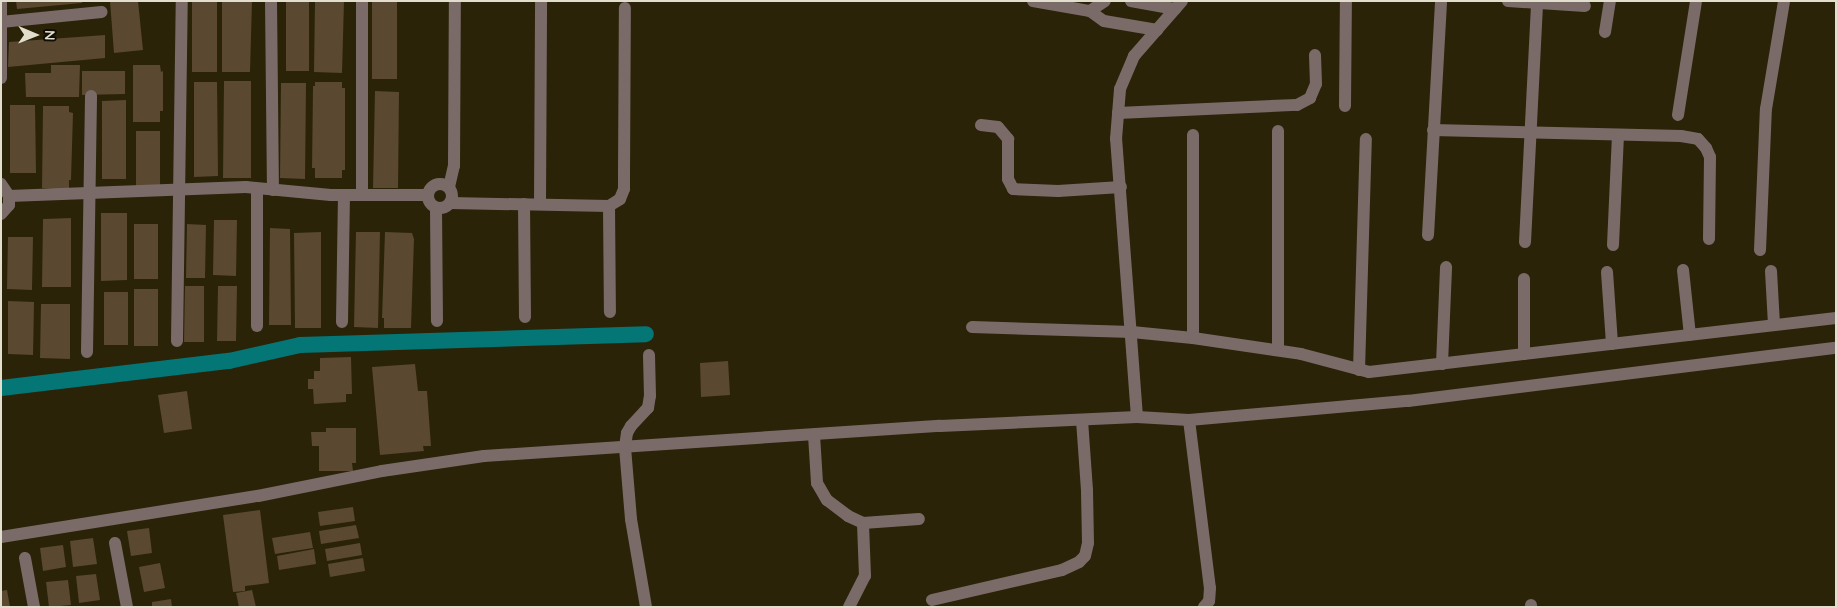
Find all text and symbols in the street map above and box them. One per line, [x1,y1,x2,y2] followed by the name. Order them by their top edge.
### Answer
[10,10,60,60] north arrow
[41,30,59,41] text: N

